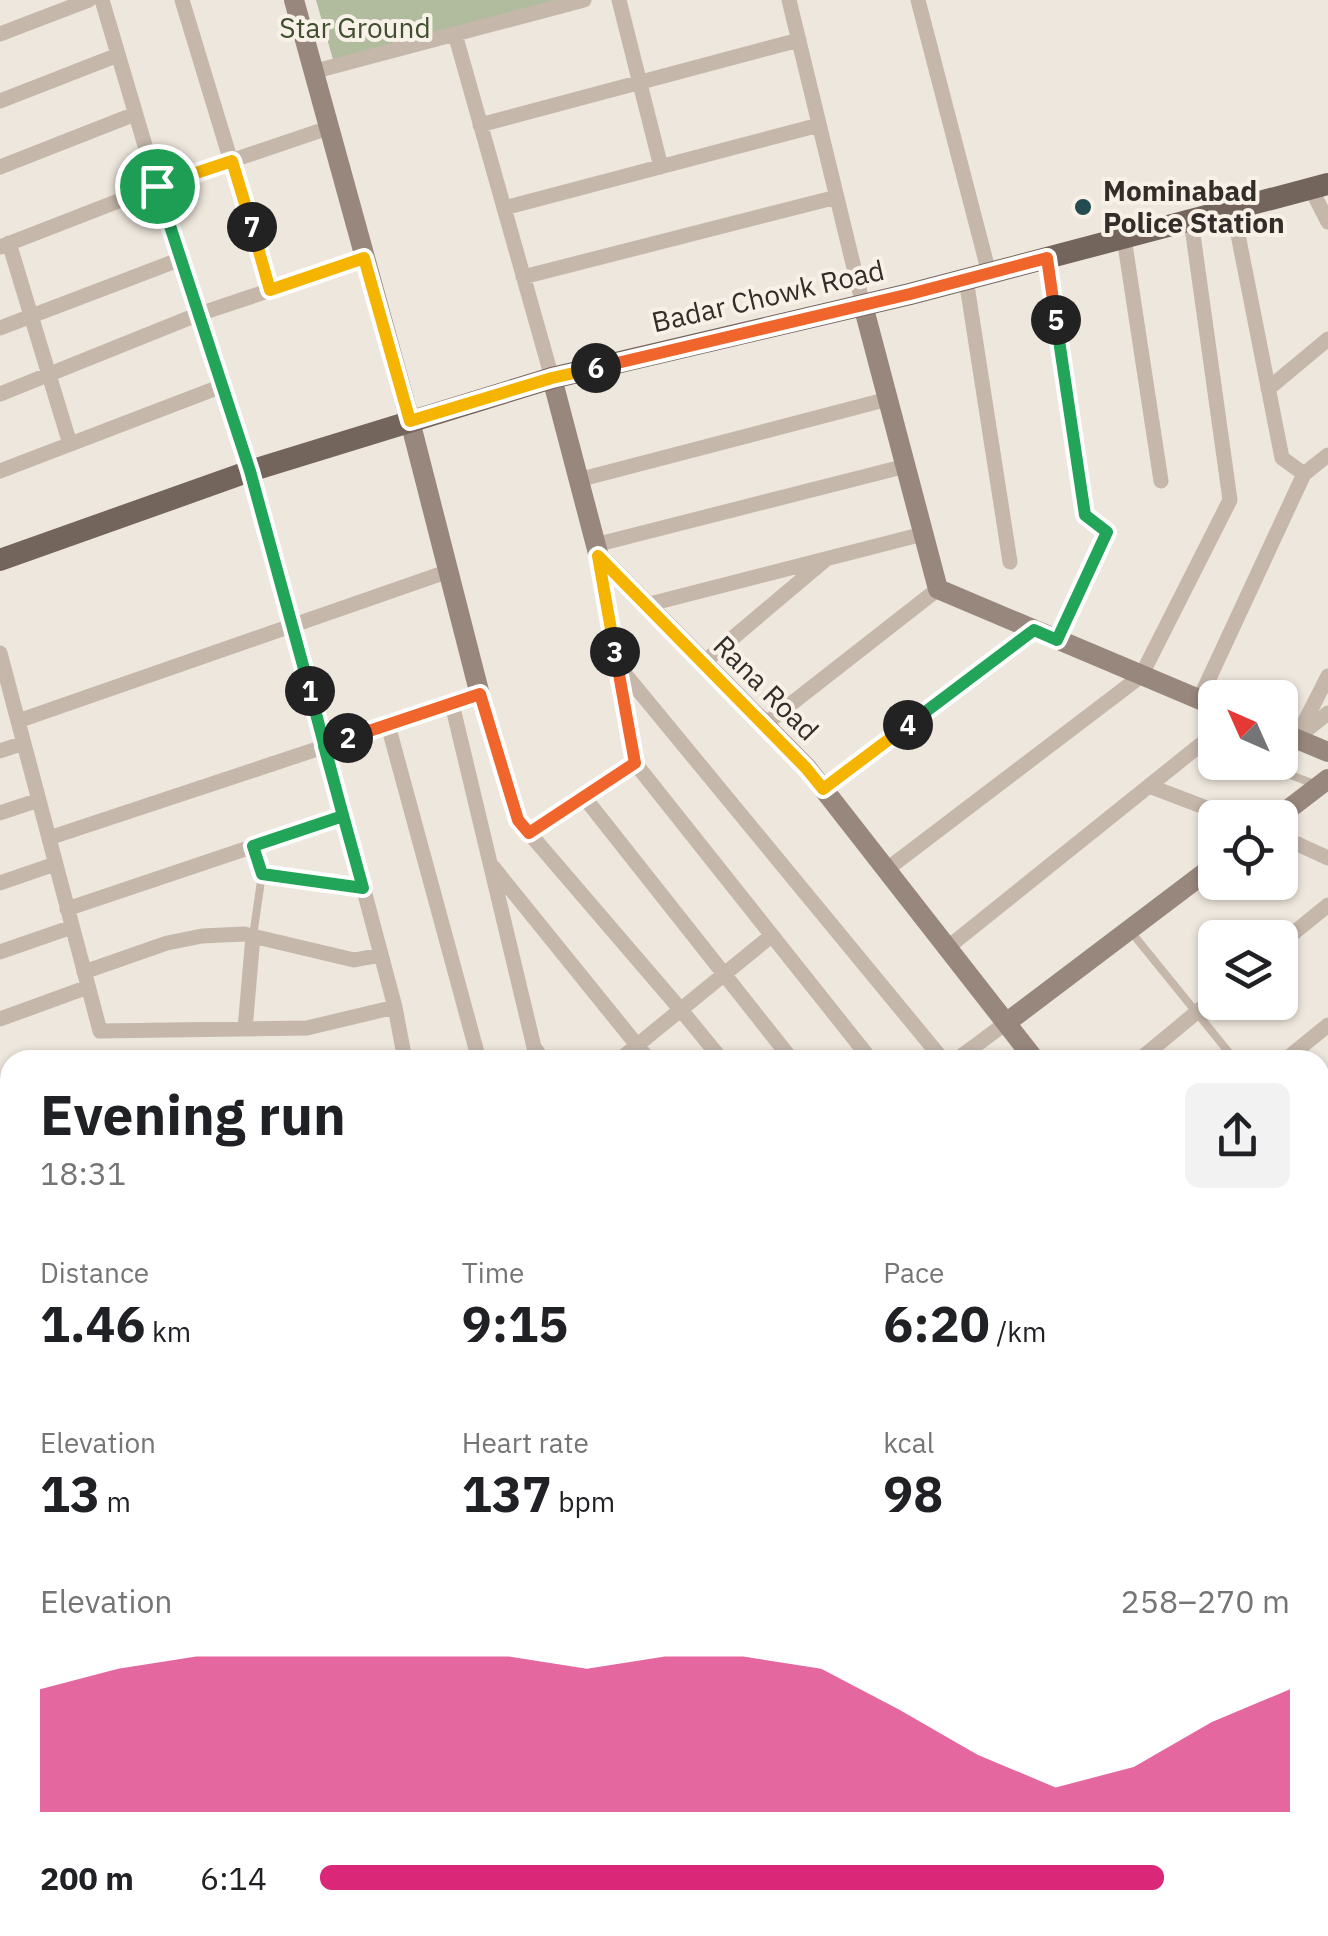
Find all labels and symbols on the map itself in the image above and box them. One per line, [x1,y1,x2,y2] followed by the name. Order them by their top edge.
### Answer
[279,9,431,46] park label: Star Ground
[115,144,200,229] pin
[1103,172,1285,241] place label: Mominabad Police Station
[1072,196,1094,218] marker: Mominabad Police Station
[227,202,277,252] pin: 7
[648,251,888,340] street label: Badar Chowk Road
[1031,295,1081,345] pin: 5
[571,343,621,393] pin: 6
[590,627,640,677] pin: 3
[706,627,827,748] street label: Rana Road
[285,666,335,716] pin: 1
[1198,680,1298,780] north arrow
[883,700,933,750] pin: 4
[323,713,373,763] pin: 2

